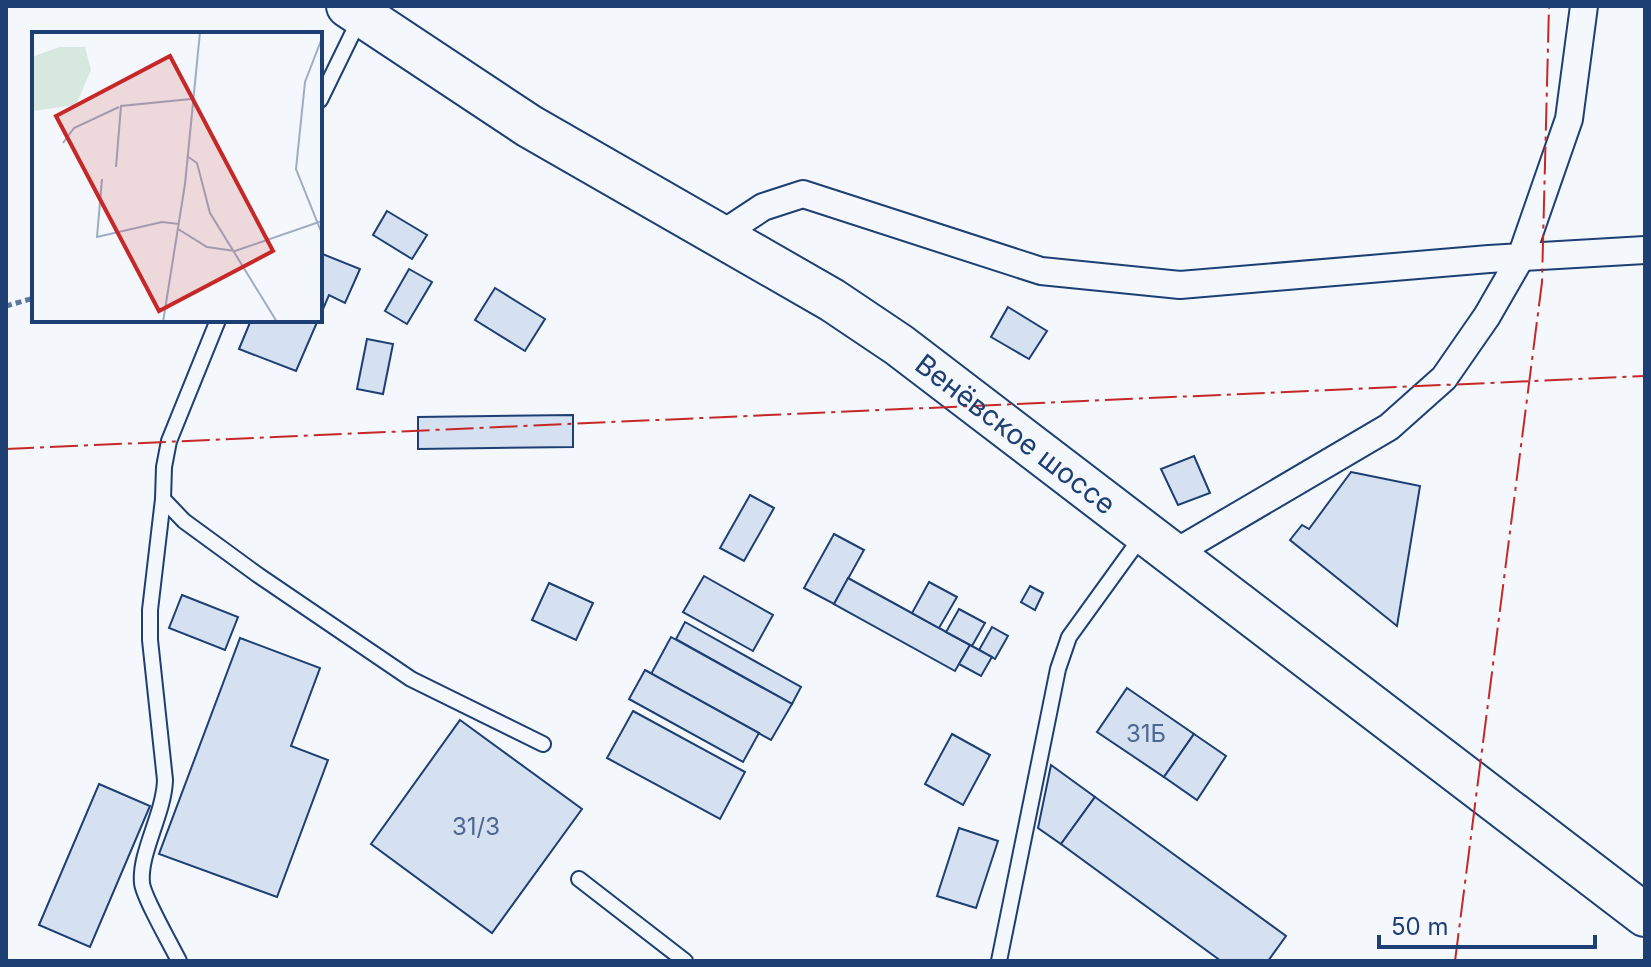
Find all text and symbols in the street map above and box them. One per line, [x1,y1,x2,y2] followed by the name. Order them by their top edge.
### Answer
[32,32,322,322] inset map
[909,347,1122,521] street label: Венёвское шоссе
[1126,719,1166,748] house number: 31Б
[452,812,500,841] house number: 31/3
[1379,899,1595,949] scale bar
[1391,912,1449,941] text: 50 m

